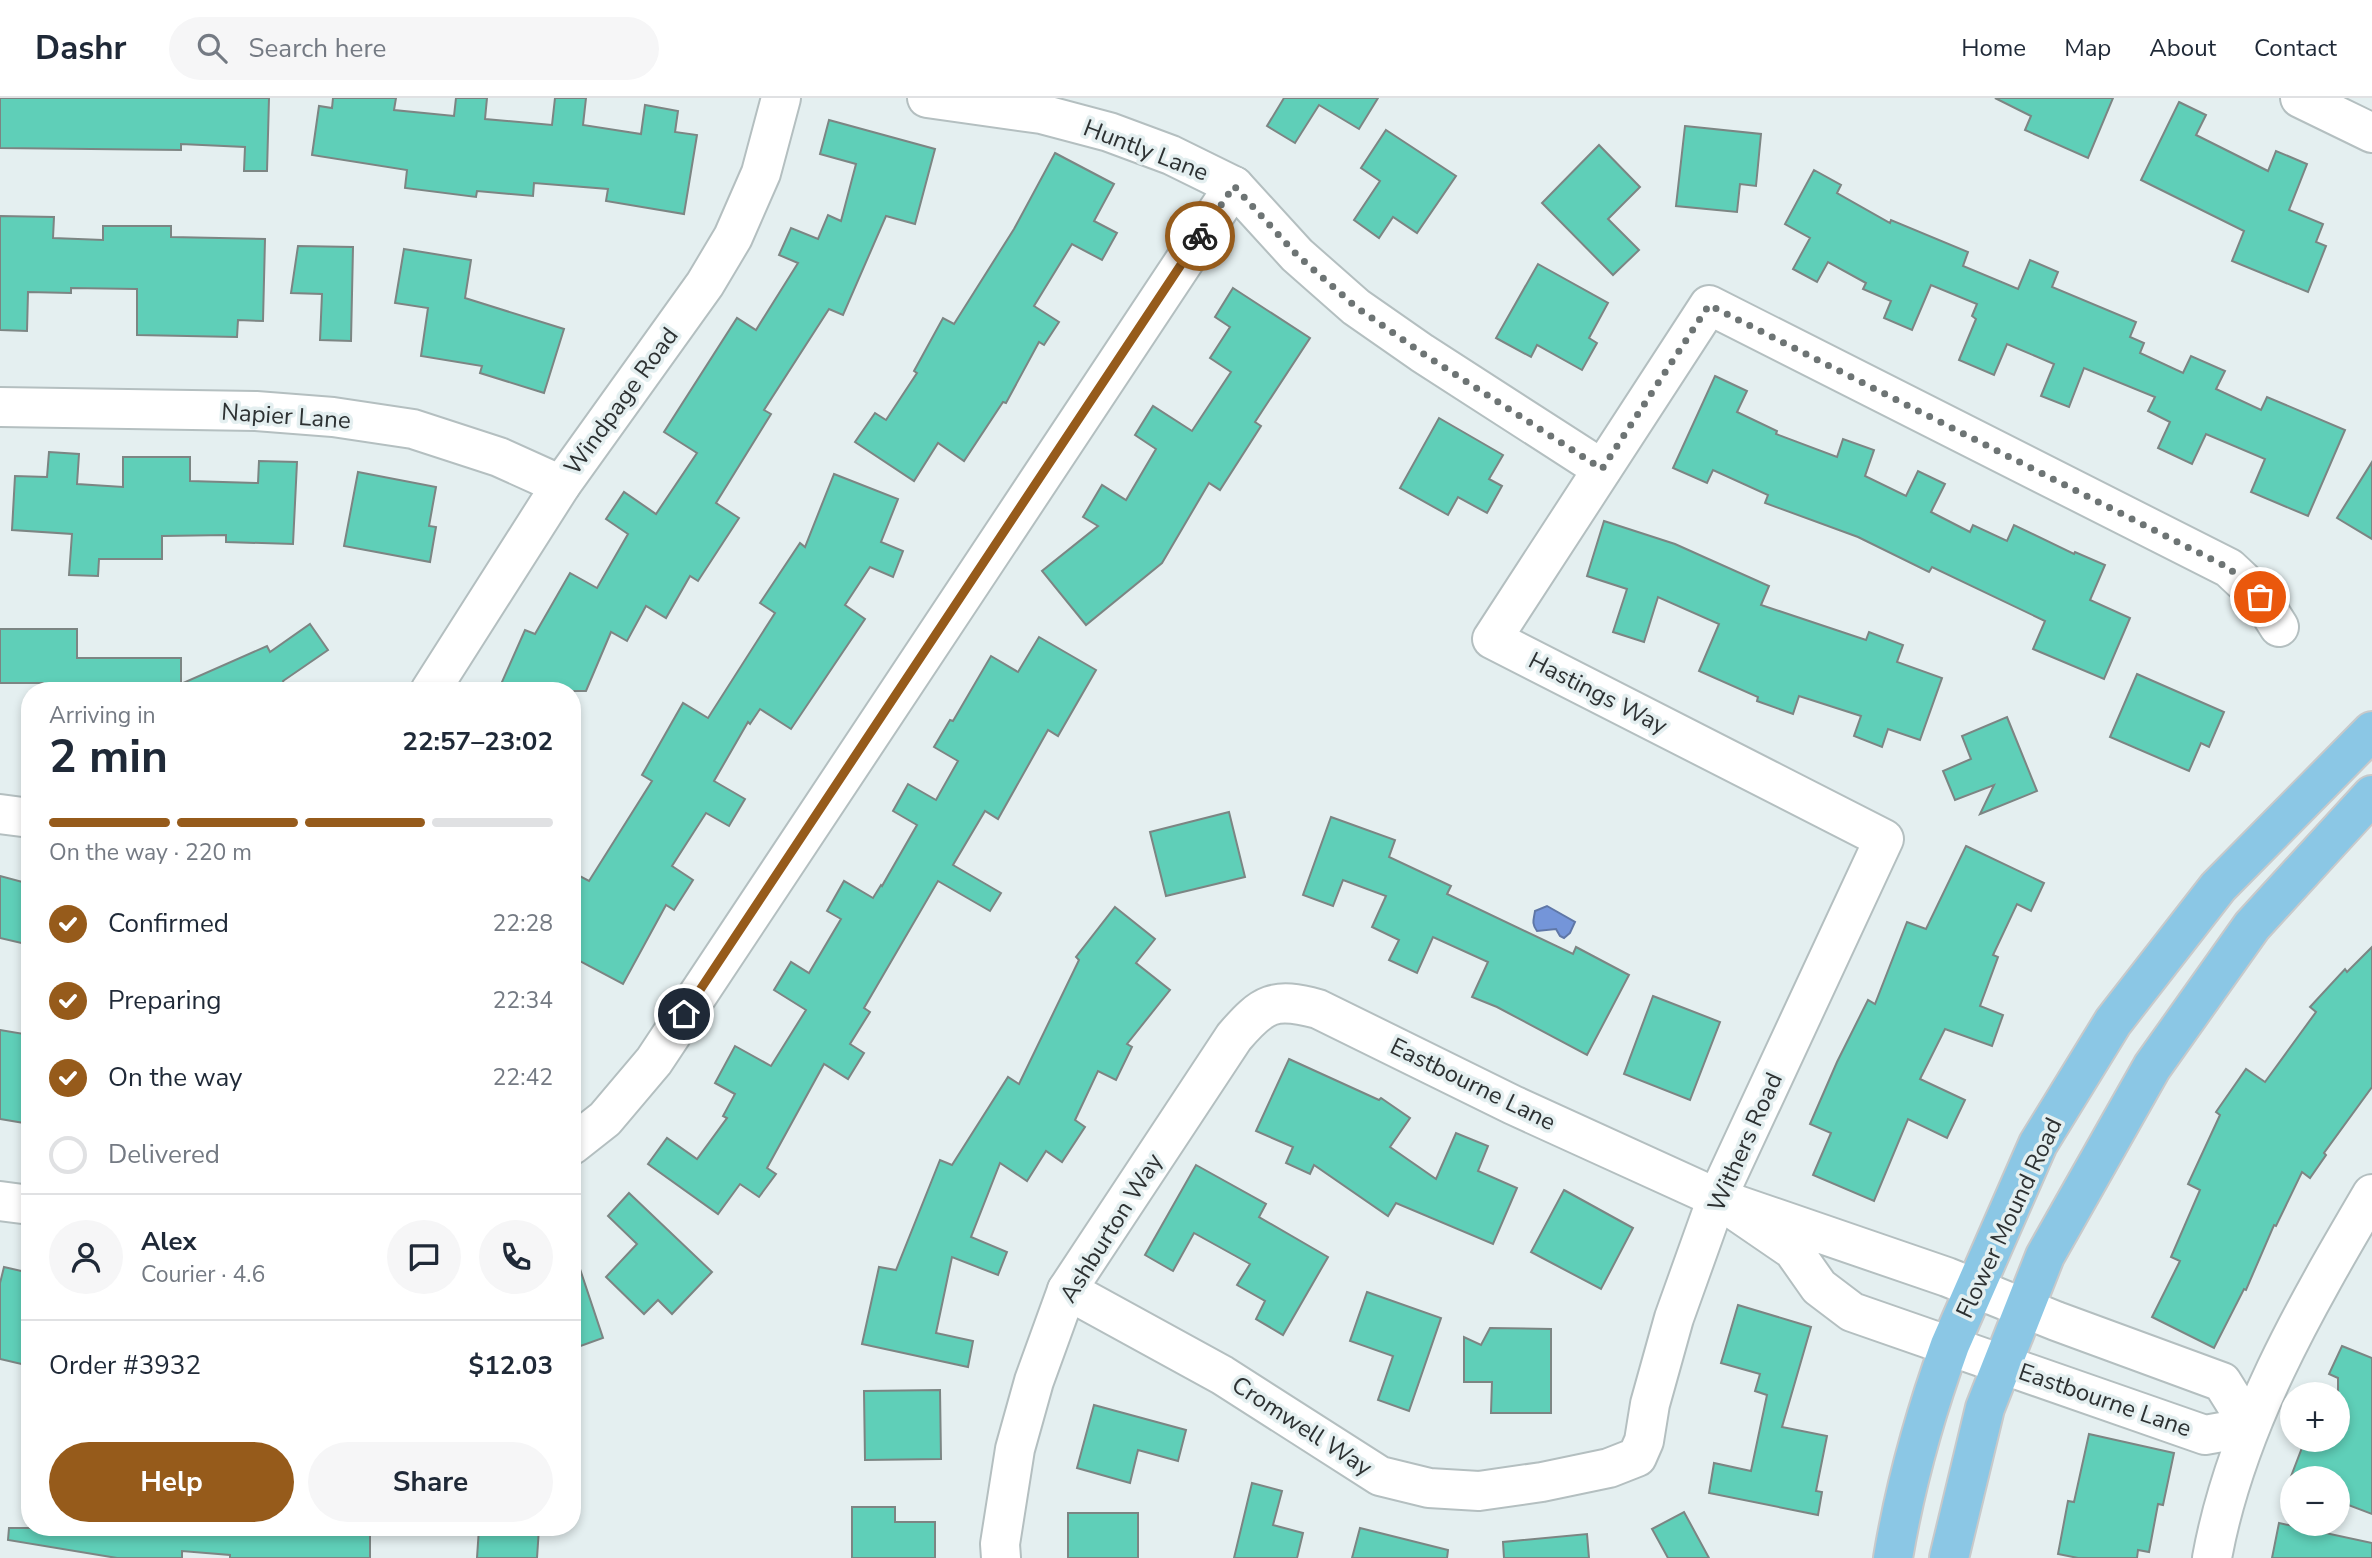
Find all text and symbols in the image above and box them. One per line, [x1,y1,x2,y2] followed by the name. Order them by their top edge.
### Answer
[169,17,659,80] search box
[35,26,127,71] text: Dashr
[193,29,231,67] icon: search
[249,31,386,66] text: Search here
[1961,32,2026,64] text: Home
[2064,32,2111,64] text: Map
[2149,32,2216,64] text: About
[2254,32,2337,64] text: Contact
[1079,112,1213,188] street label: Huntly Lane
[1165,201,1235,271] courier
[1181,217,1219,255] icon: bike
[557,321,685,481] street label: Windpage Road
[220,396,352,436] street label: Napier Lane
[2230,567,2290,627] pin
[2241,578,2279,616] icon: bag
[1523,644,1673,742] street label: Hastings Way
[49,700,156,731] text: Arriving in
[402,724,553,759] text: 22:57–23:02
[49,725,168,788] text: 2 min
[49,837,252,868] text: On the way · 220 m
[49,905,87,943] icon: check
[108,906,229,941] text: Confirmed
[493,908,553,939] text: 22:28
[49,982,87,1020] icon: check
[108,983,221,1018] text: Preparing
[654,984,714,1044] pin
[493,985,553,1016] text: 22:34
[665,995,703,1033] icon: home
[1385,1030,1561,1138] street label: Eastbourne Lane
[49,1059,87,1097] icon: check
[108,1060,242,1095] text: On the way
[493,1062,553,1093] text: 22:42
[1700,1068,1790,1216] street label: Withers Road
[1948,1113,2070,1323] street label: Flower Mound Road
[108,1137,220,1172] text: Delivered
[1052,1147,1170,1309] street label: Ashburton Way
[49,1220,123,1294] button: person
[387,1220,461,1294] button: chat
[479,1220,553,1294] button: phone
[141,1224,197,1259] text: Alex
[141,1259,265,1290] text: Courier · 4.6
[49,1348,201,1383] text: Order #3932
[469,1348,553,1383] text: $12.03
[2014,1355,2196,1445] street label: Eastbourne Lane
[1226,1369,1379,1484] street label: Cromwell Way
[2280,1382,2350,1536] map controls
[2280,1382,2350,1452] button: +
[49,1442,294,1522] button: Help
[308,1442,553,1522] button: Share
[2280,1466,2350,1536] button: −

